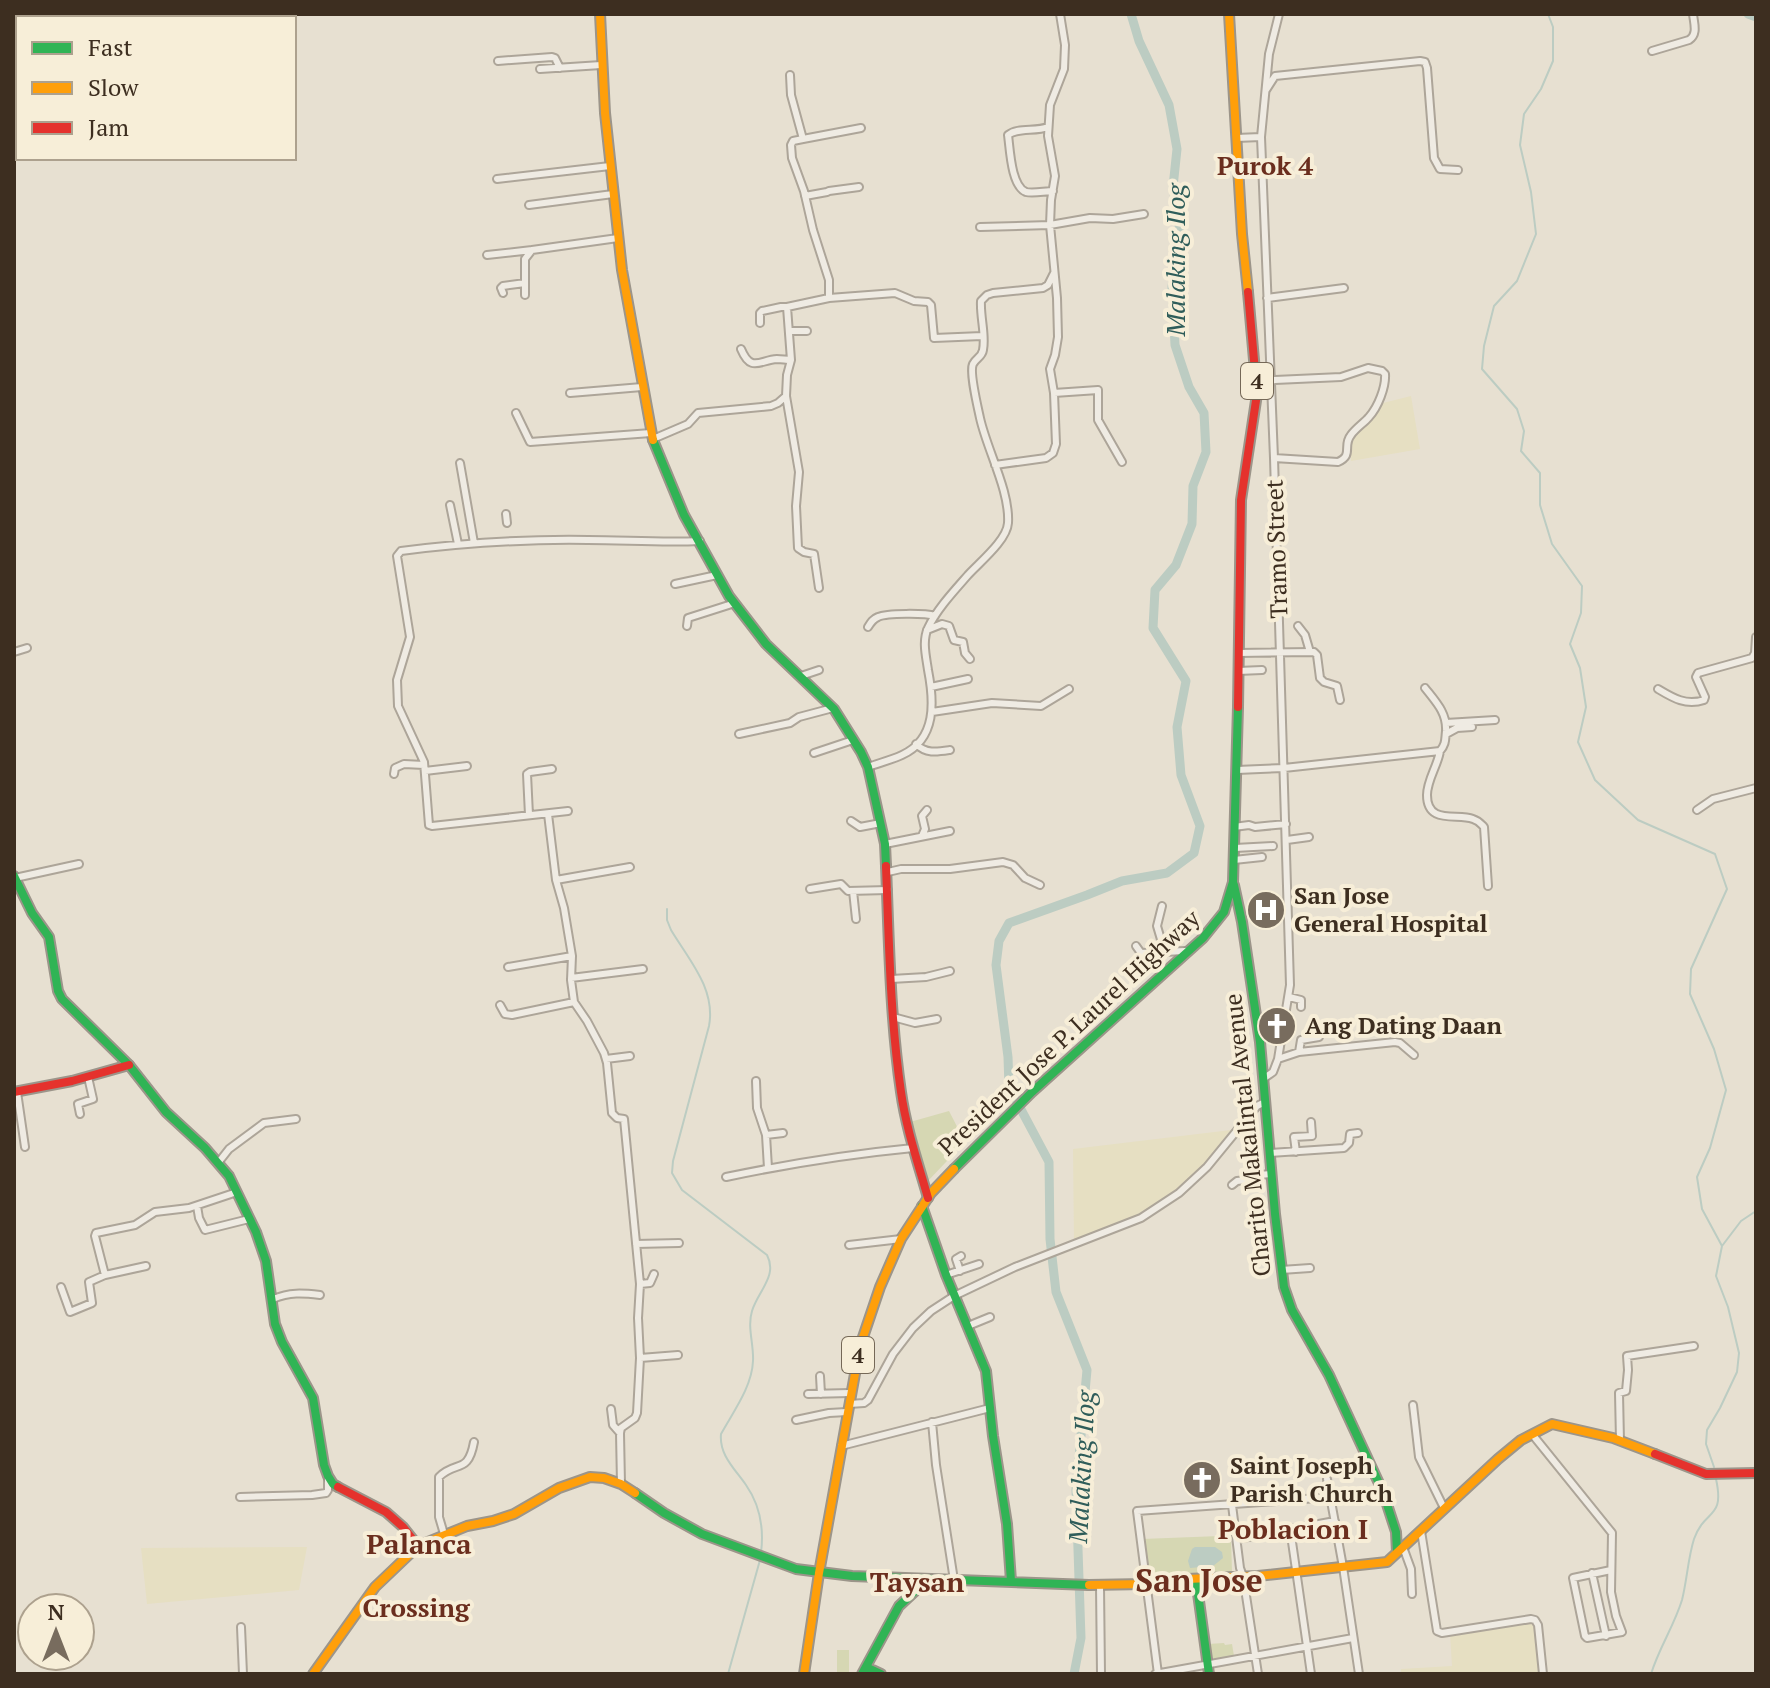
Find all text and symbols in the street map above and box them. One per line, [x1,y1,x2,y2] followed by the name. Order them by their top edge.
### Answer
[16,16,296,160] legend
[88,31,133,63] text: Fast
[88,71,139,103] text: Slow
[88,111,129,143] text: Jam
[1217,148,1313,182] district label: Purok 4
[1158,182,1192,337] water label: Malaking Ilog
[1241,363,1273,399] road number: 4
[1258,479,1294,619] street label: Tramo Street
[1294,879,1487,939] place label: San Jose General Hospital
[1245,889,1287,931] hospital icon: San Jose General Hospital
[931,902,1207,1162] street label: President Jose P. Laurel Highway
[1216,992,1278,1278] street label: Charito Makalintal Avenue
[1256,1005,1298,1047] church icon: Ang Dating Daan
[1305,1009,1502,1041] place label: Ang Dating Daan
[842,1337,874,1373] road number: 4
[1060,1389,1102,1545] water label: Malaking Ilog
[1230,1449,1393,1509] place label: Saint Joseph Parish Church
[1181,1459,1223,1501] church icon: Saint Joseph Parish Church
[1218,1510,1368,1547] district label: Poblacion I
[366,1525,472,1562] district label: Palanca
[1135,1559,1263,1601] district label: San Jose
[870,1563,964,1600] district label: Taysan
[362,1590,471,1624] district label: Crossing
[16,1592,96,1672] north arrow
[48,1597,65,1626] text: N

